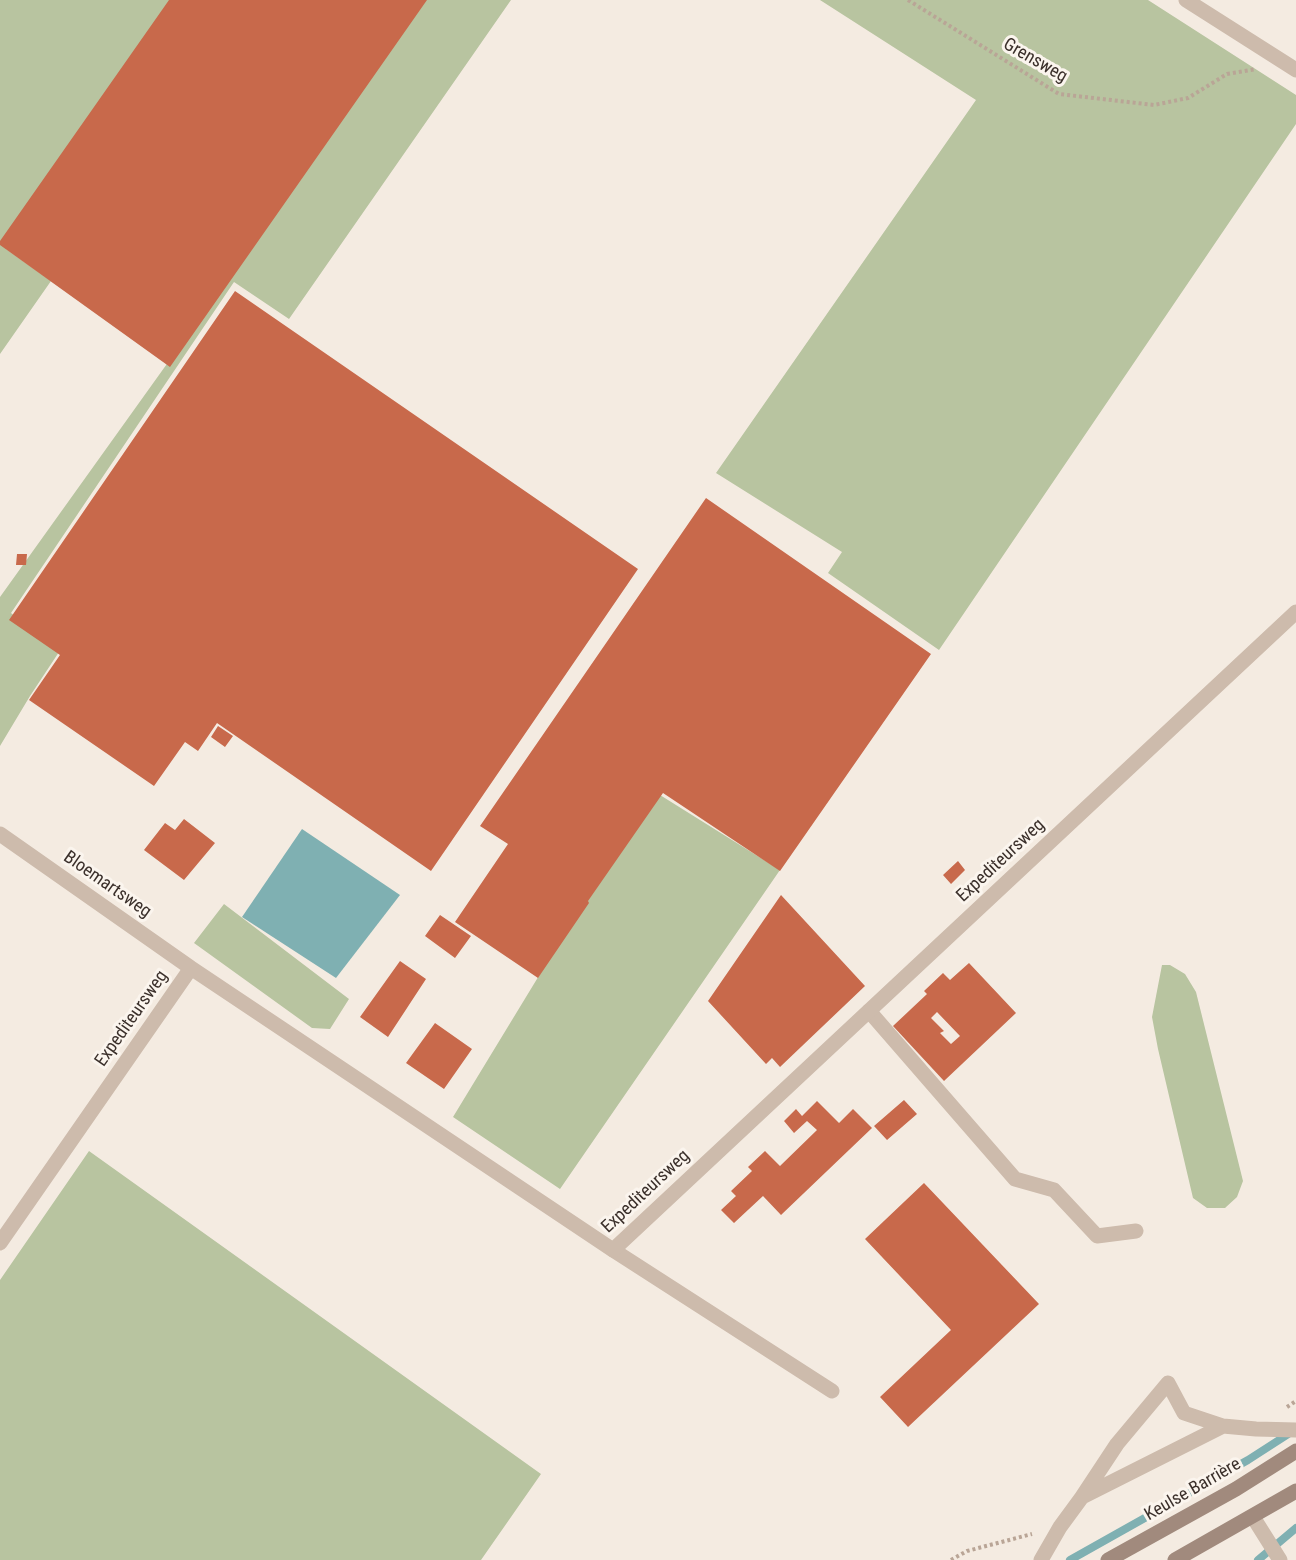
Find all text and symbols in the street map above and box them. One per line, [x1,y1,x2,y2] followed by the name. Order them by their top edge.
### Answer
[999,34,1071,88] street label: Grensweg
[953,815,1049,907] street label: Expediteursweg
[59,847,155,923] street label: Bloemartsweg
[91,967,173,1071] street label: Expediteursweg
[598,1146,694,1238] street label: Expediteursweg
[1141,1454,1245,1526] street label: Keulse Barrière

